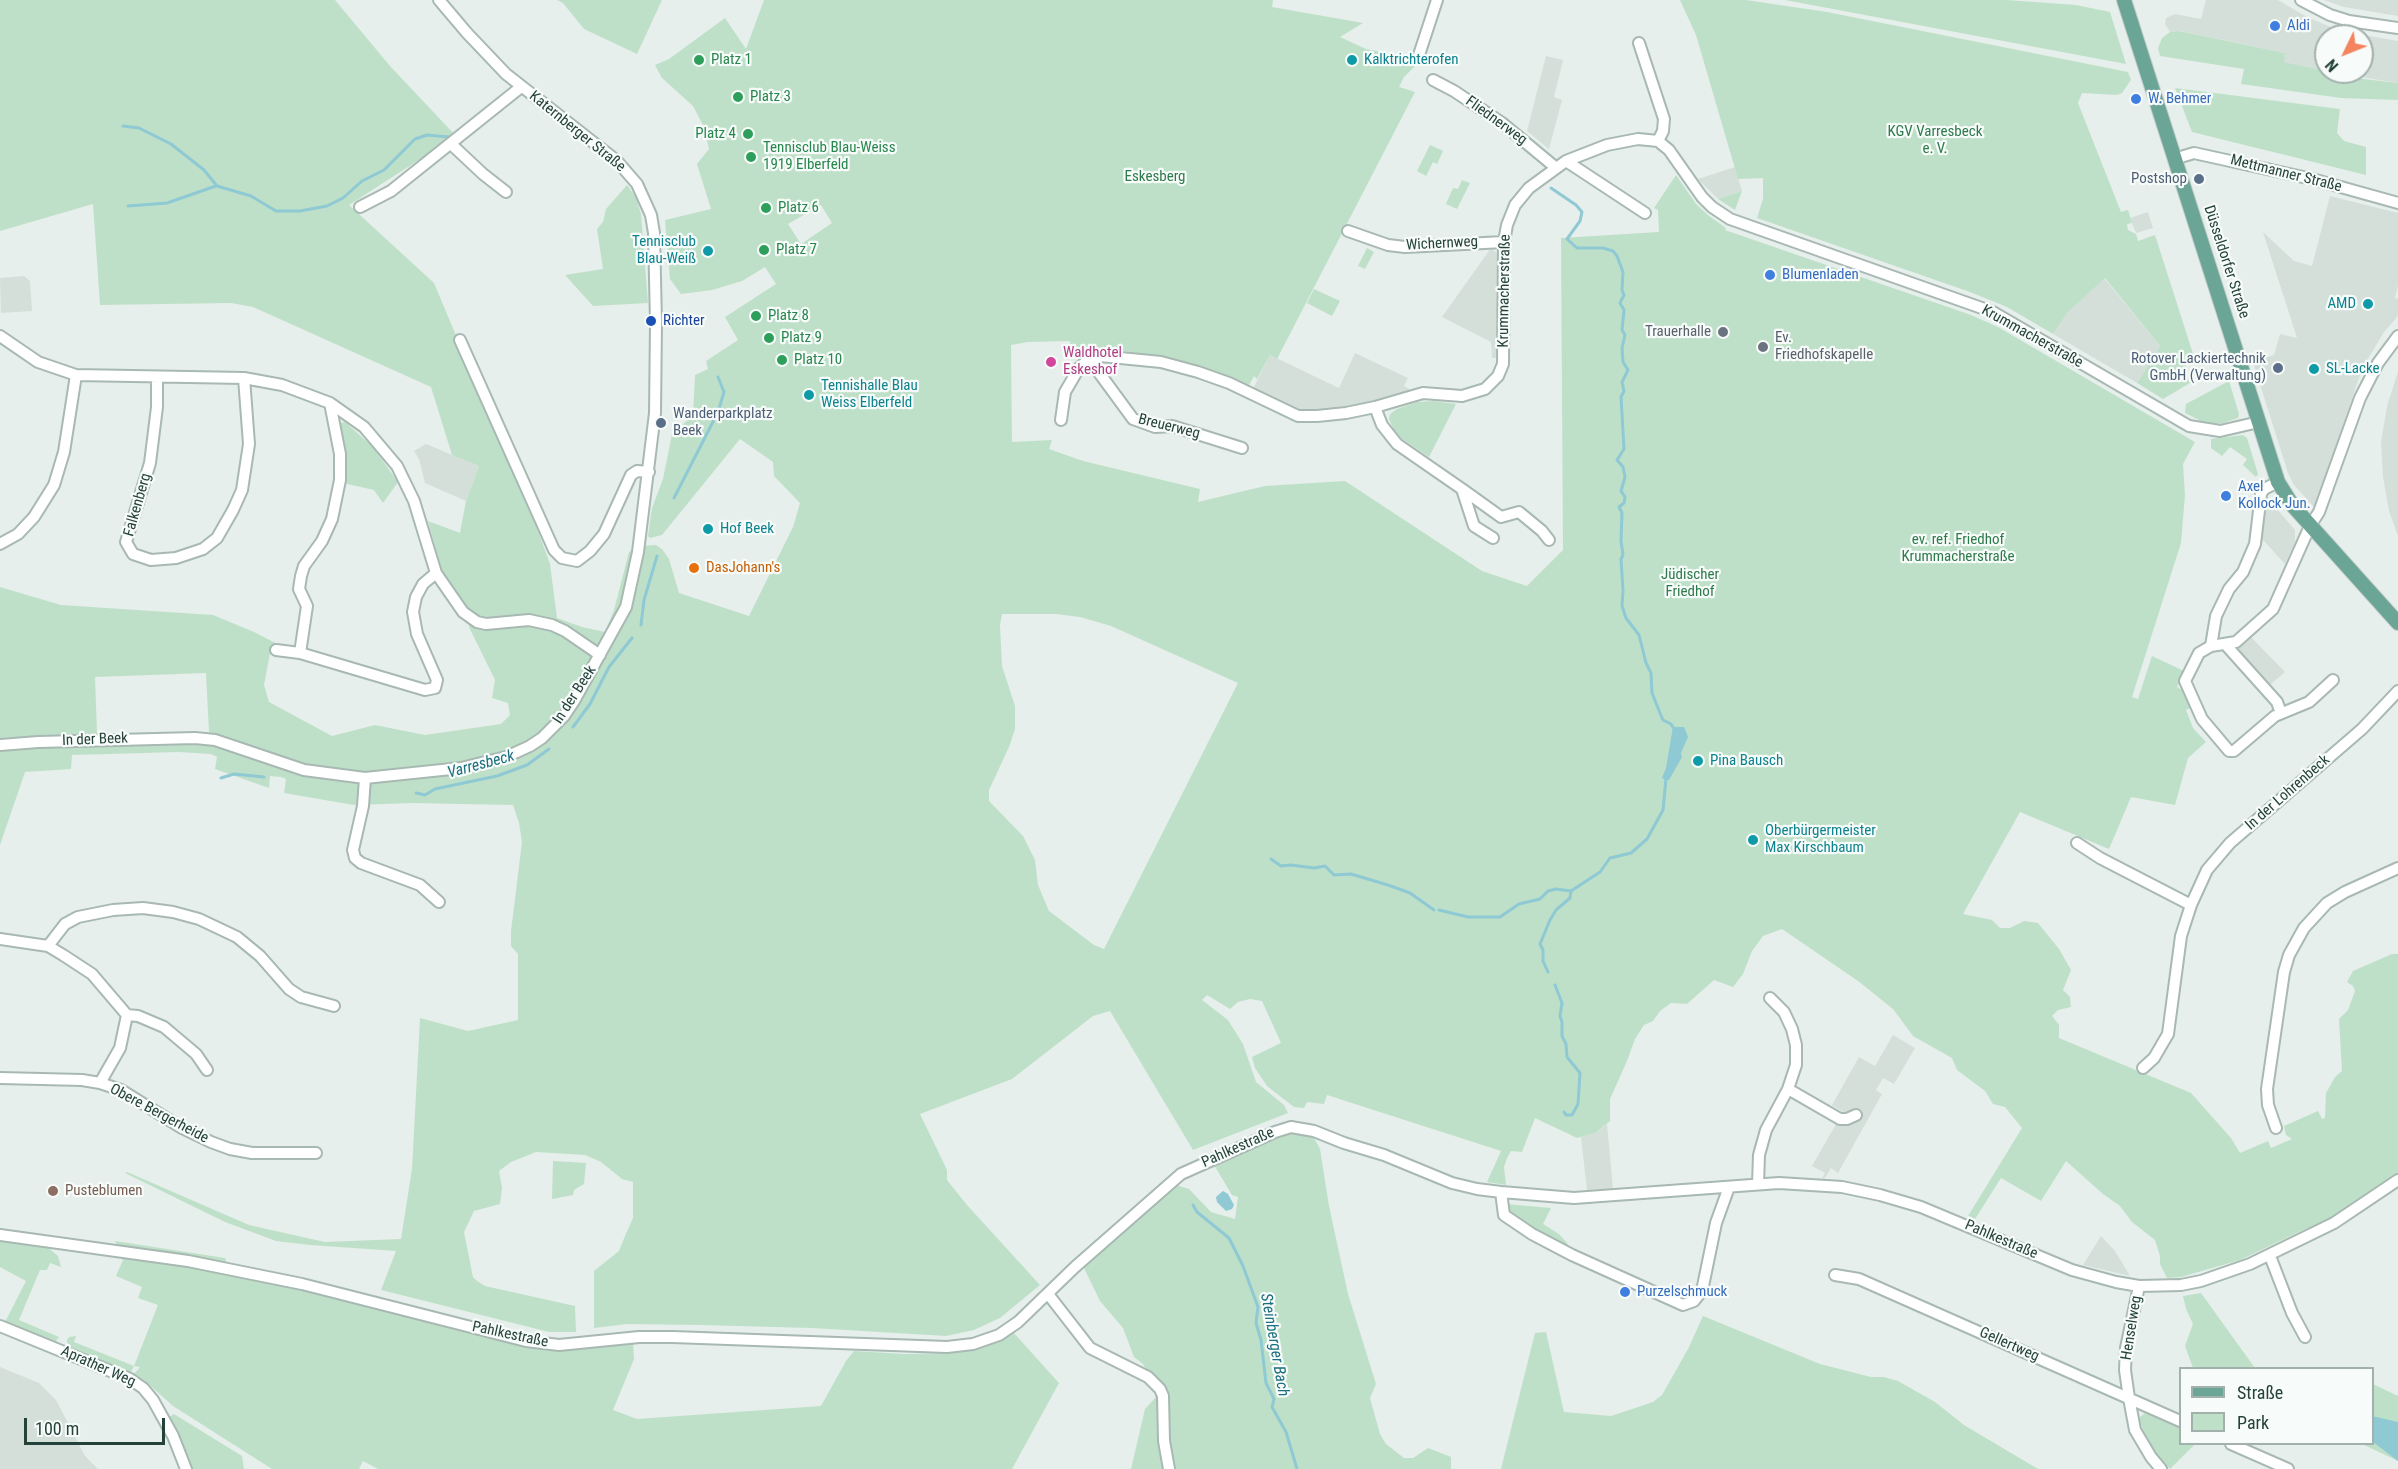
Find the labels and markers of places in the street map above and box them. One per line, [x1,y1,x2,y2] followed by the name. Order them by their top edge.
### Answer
[2287,17,2310,35] place label: Aldi
[2268,19,2282,33] marker: Aldi
[711,51,752,69] place label: Platz 1
[1364,51,1458,69] place label: Kalktrichterofen
[692,53,706,67] marker: Platz 1
[1345,53,1359,67] marker: Kalktrichterofen
[750,88,791,106] place label: Platz 3
[731,90,745,104] marker: Platz 3
[2148,90,2211,108] place label: W. Behmer
[2129,92,2143,106] marker: W. Behmer
[695,125,736,143] place label: Platz 4
[741,127,755,141] marker: Platz 4
[763,139,896,174] place label: Tennisclub Blau-Weiss 1919 Elberfeld
[744,150,758,164] marker: Tennisclub Blau-Weiss 1919 Elberfeld
[2131,170,2187,188] place label: Postshop
[2192,172,2206,186] marker: Postshop
[778,199,819,217] place label: Platz 6
[759,201,773,215] marker: Platz 6
[632,233,696,268] place label: Tennisclub Blau-Weiß
[776,241,817,259] place label: Platz 7
[757,243,771,257] marker: Platz 7
[701,244,715,258] marker: Tennisclub Blau-Weiß
[1782,266,1859,284] place label: Blumenladen
[1763,268,1777,282] marker: Blumenladen
[2327,295,2356,313] place label: AMD
[2361,297,2375,311] marker: AMD
[768,307,809,325] place label: Platz 8
[749,309,763,323] marker: Platz 8
[663,312,705,330] place label: Richter
[644,314,658,328] marker: Richter
[1645,323,1711,341] place label: Trauerhalle
[1716,325,1730,339] marker: Trauerhalle
[781,329,822,347] place label: Platz 9
[1775,329,1873,364] place label: Ev. Friedhofskapelle
[762,331,776,345] marker: Platz 9
[1756,340,1770,354] marker: Ev. Friedhofskapelle
[1063,344,1122,379] place label: Waldhotel Eskeshof
[2131,350,2266,385] place label: Rotover Lackiertechnik GmbH (Verwaltung)
[794,351,842,369] place label: Platz 10
[775,353,789,367] marker: Platz 10
[1044,355,1058,369] marker: Waldhotel Eskeshof
[2326,360,2380,378] place label: SL-Lacke
[2271,361,2285,375] marker: Rotover Lackiertechnik GmbH (Verwaltung)
[2307,362,2321,376] marker: SL-Lacke
[821,377,918,412] place label: Tennishalle Blau Weiss Elberfeld
[802,388,816,402] marker: Tennishalle Blau Weiss Elberfeld
[673,405,773,440] place label: Wanderparkplatz Beek
[654,416,668,430] marker: Wanderparkplatz Beek
[2238,478,2311,513] place label: Axel Kollock Jun.
[2219,489,2233,503] marker: Axel Kollock Jun.
[720,520,774,538] place label: Hof Beek
[701,522,715,536] marker: Hof Beek
[706,559,780,577] place label: DasJohann's
[687,561,701,575] marker: DasJohann's
[1710,752,1783,770] place label: Pina Bausch
[1691,754,1705,768] marker: Pina Bausch
[1765,822,1876,857] place label: Oberbürgermeister Max Kirschbaum
[1746,833,1760,847] marker: Oberbürgermeister Max Kirschbaum
[65,1182,143,1200] place label: Pusteblumen
[46,1184,60,1198] marker: Pusteblumen
[1637,1283,1727,1301] place label: Purzelschmuck
[1618,1285,1632,1299] marker: Purzelschmuck

